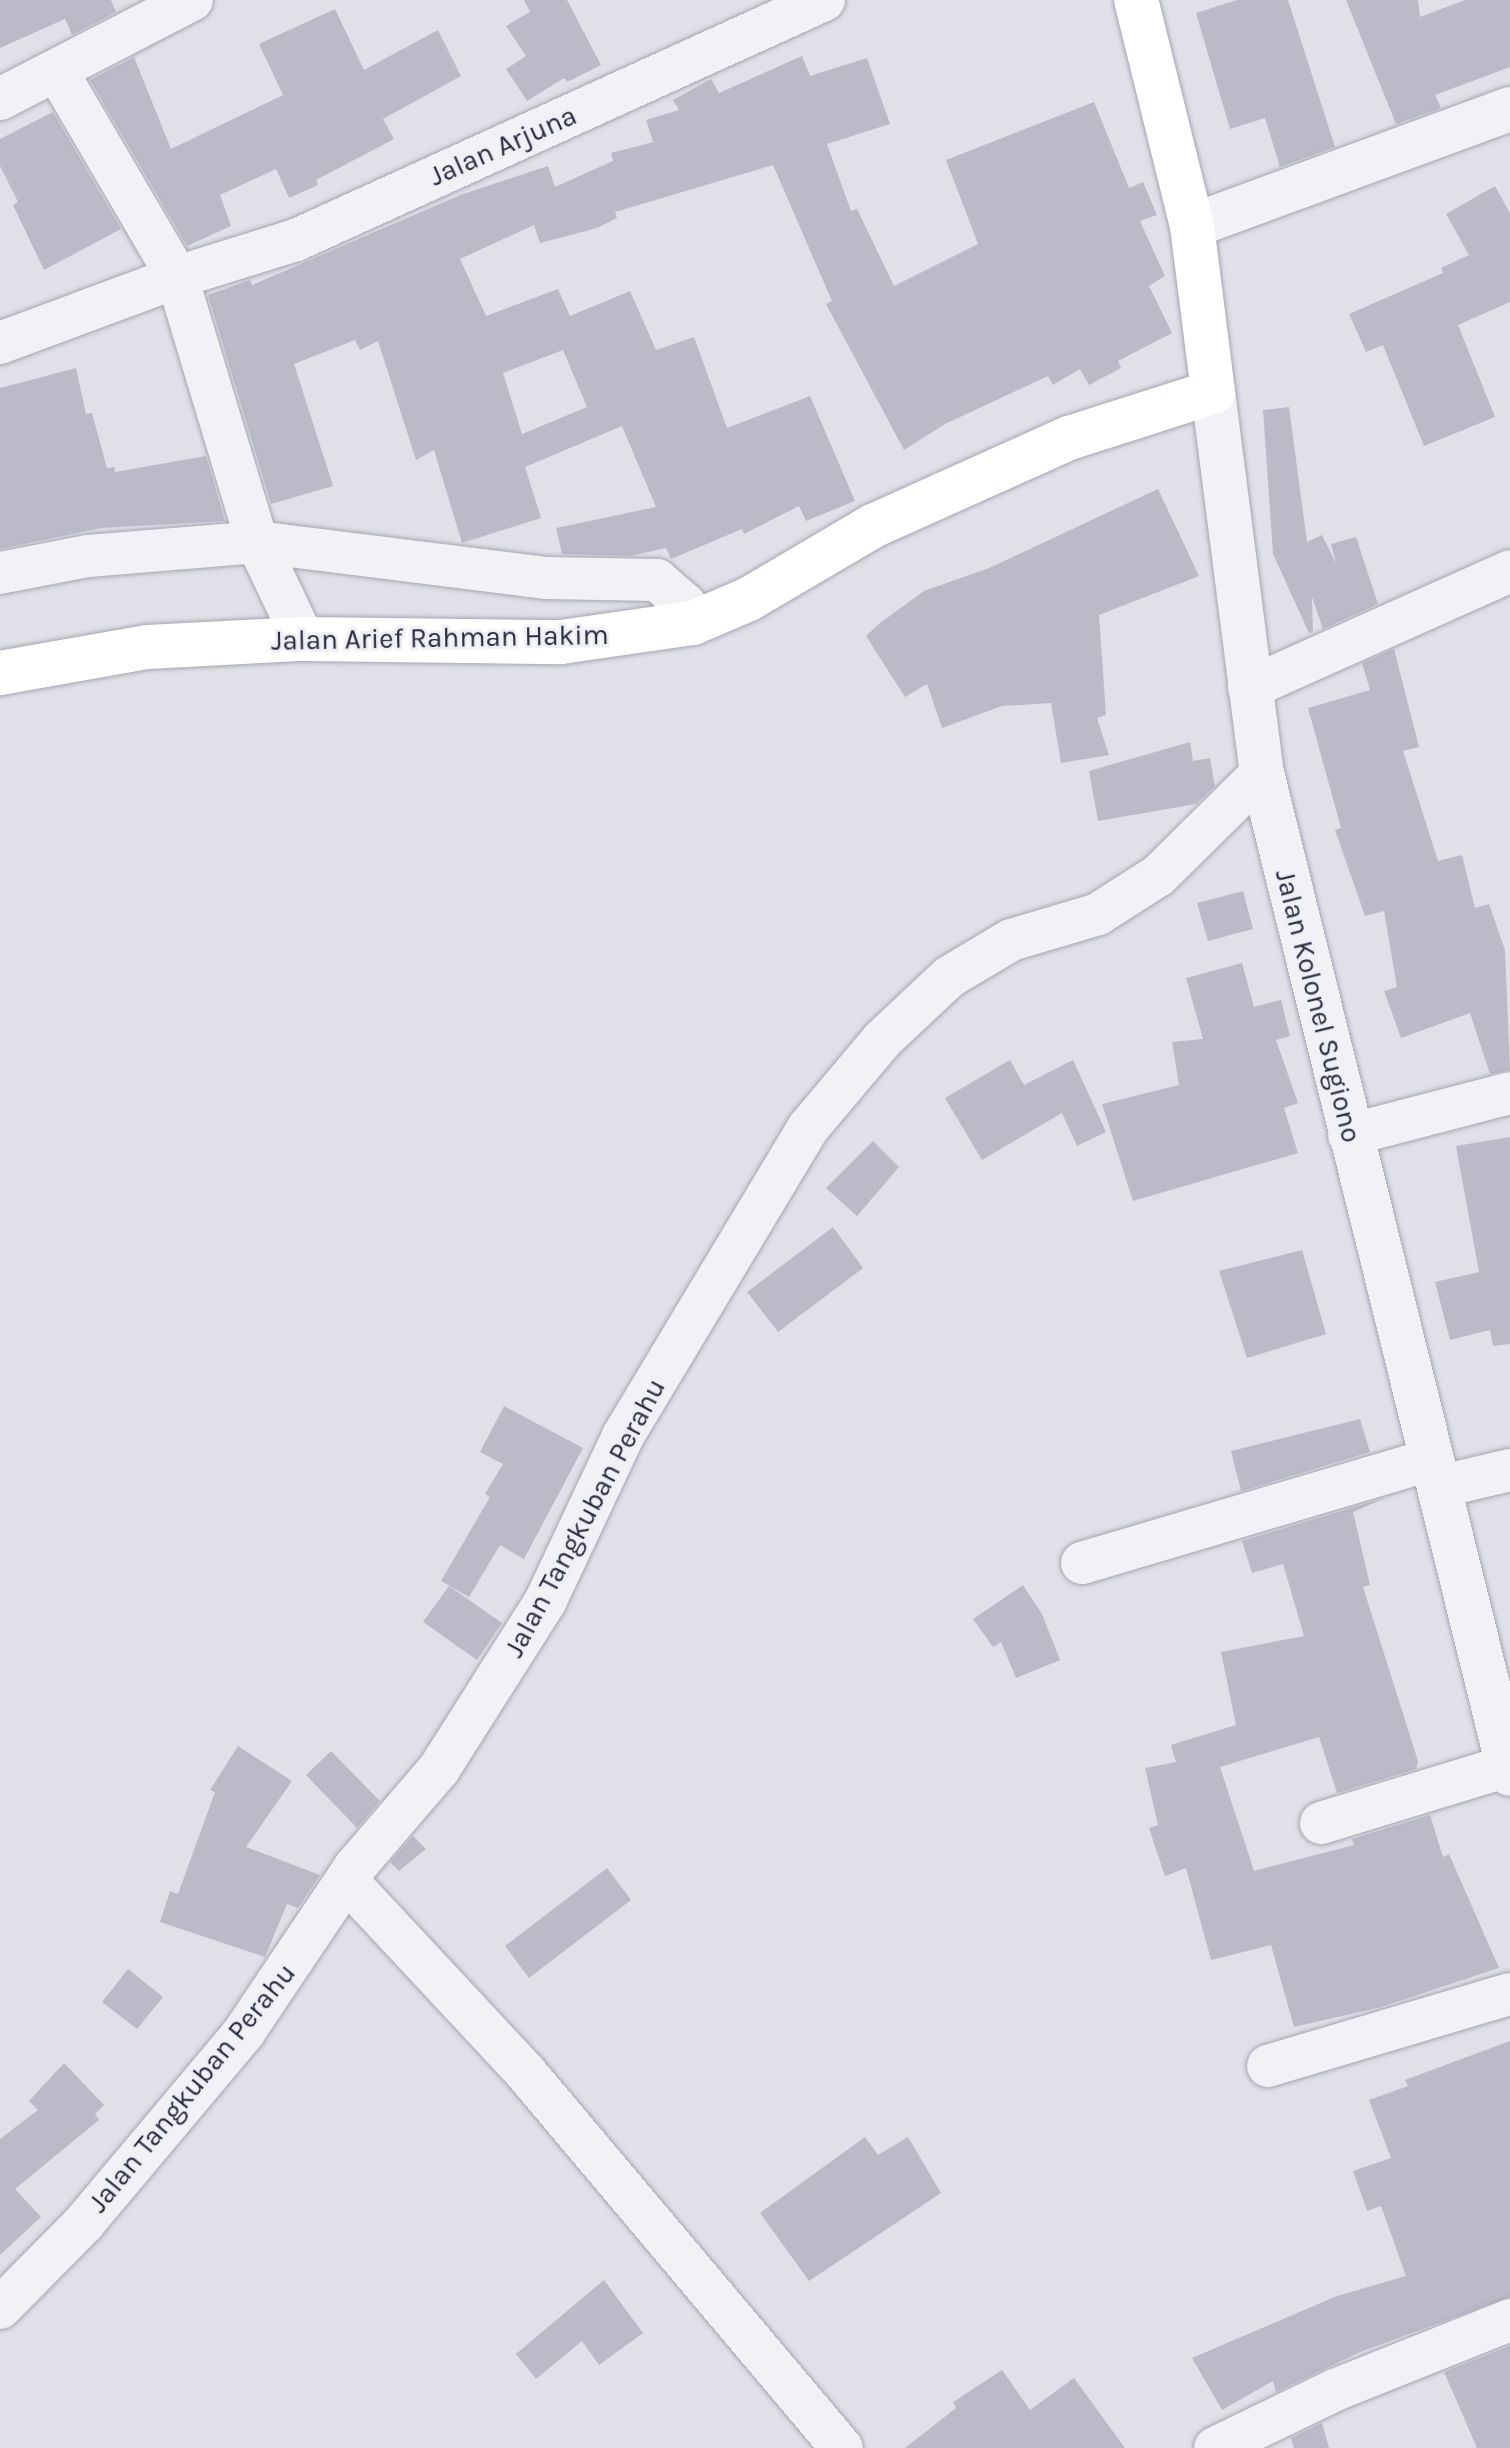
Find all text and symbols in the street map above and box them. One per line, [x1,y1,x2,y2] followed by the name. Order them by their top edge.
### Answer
[424,99,582,193] street label: Jalan Arjuna
[271,618,609,658] street label: Jalan Arief Rahman Hakim
[1268,866,1368,1146] street label: Jalan Kolonel Sugiono
[497,1373,673,1663] street label: Jalan Tangkuban Perahu
[81,1957,303,2219] street label: Jalan Tangkuban Perahu

